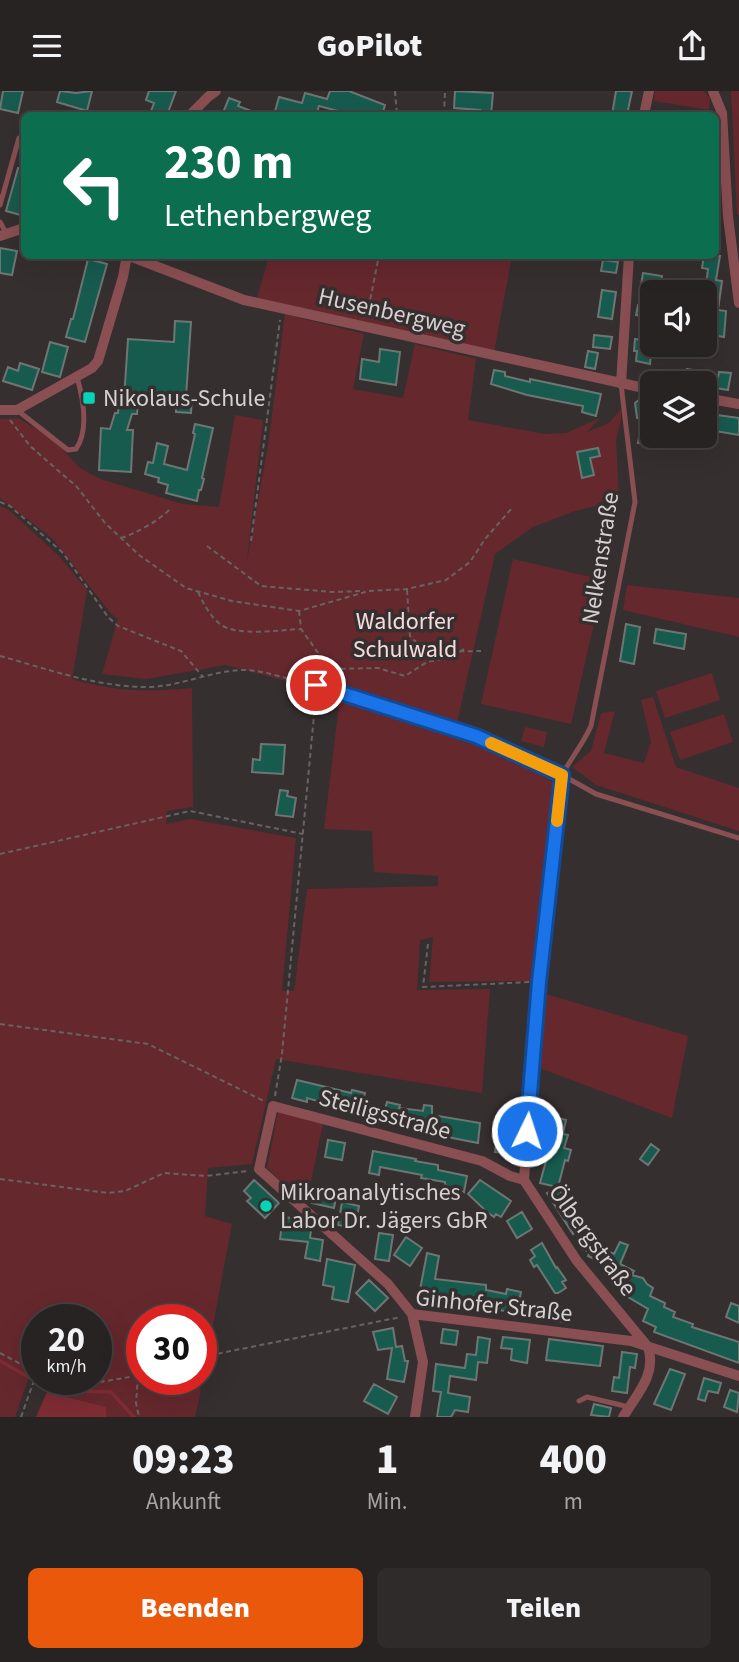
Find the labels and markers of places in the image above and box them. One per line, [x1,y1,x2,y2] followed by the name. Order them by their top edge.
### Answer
[103,381,265,416] place label: Nikolaus-Schule
[81,390,97,406] marker: Nikolaus-Schule
[286,655,346,715] pin
[280,1175,488,1238] place label: Mikroanalytisches Labor Dr. Jägers GbR
[258,1198,274,1214] marker: Mikroanalytisches Labor Dr. Jägers GbR

